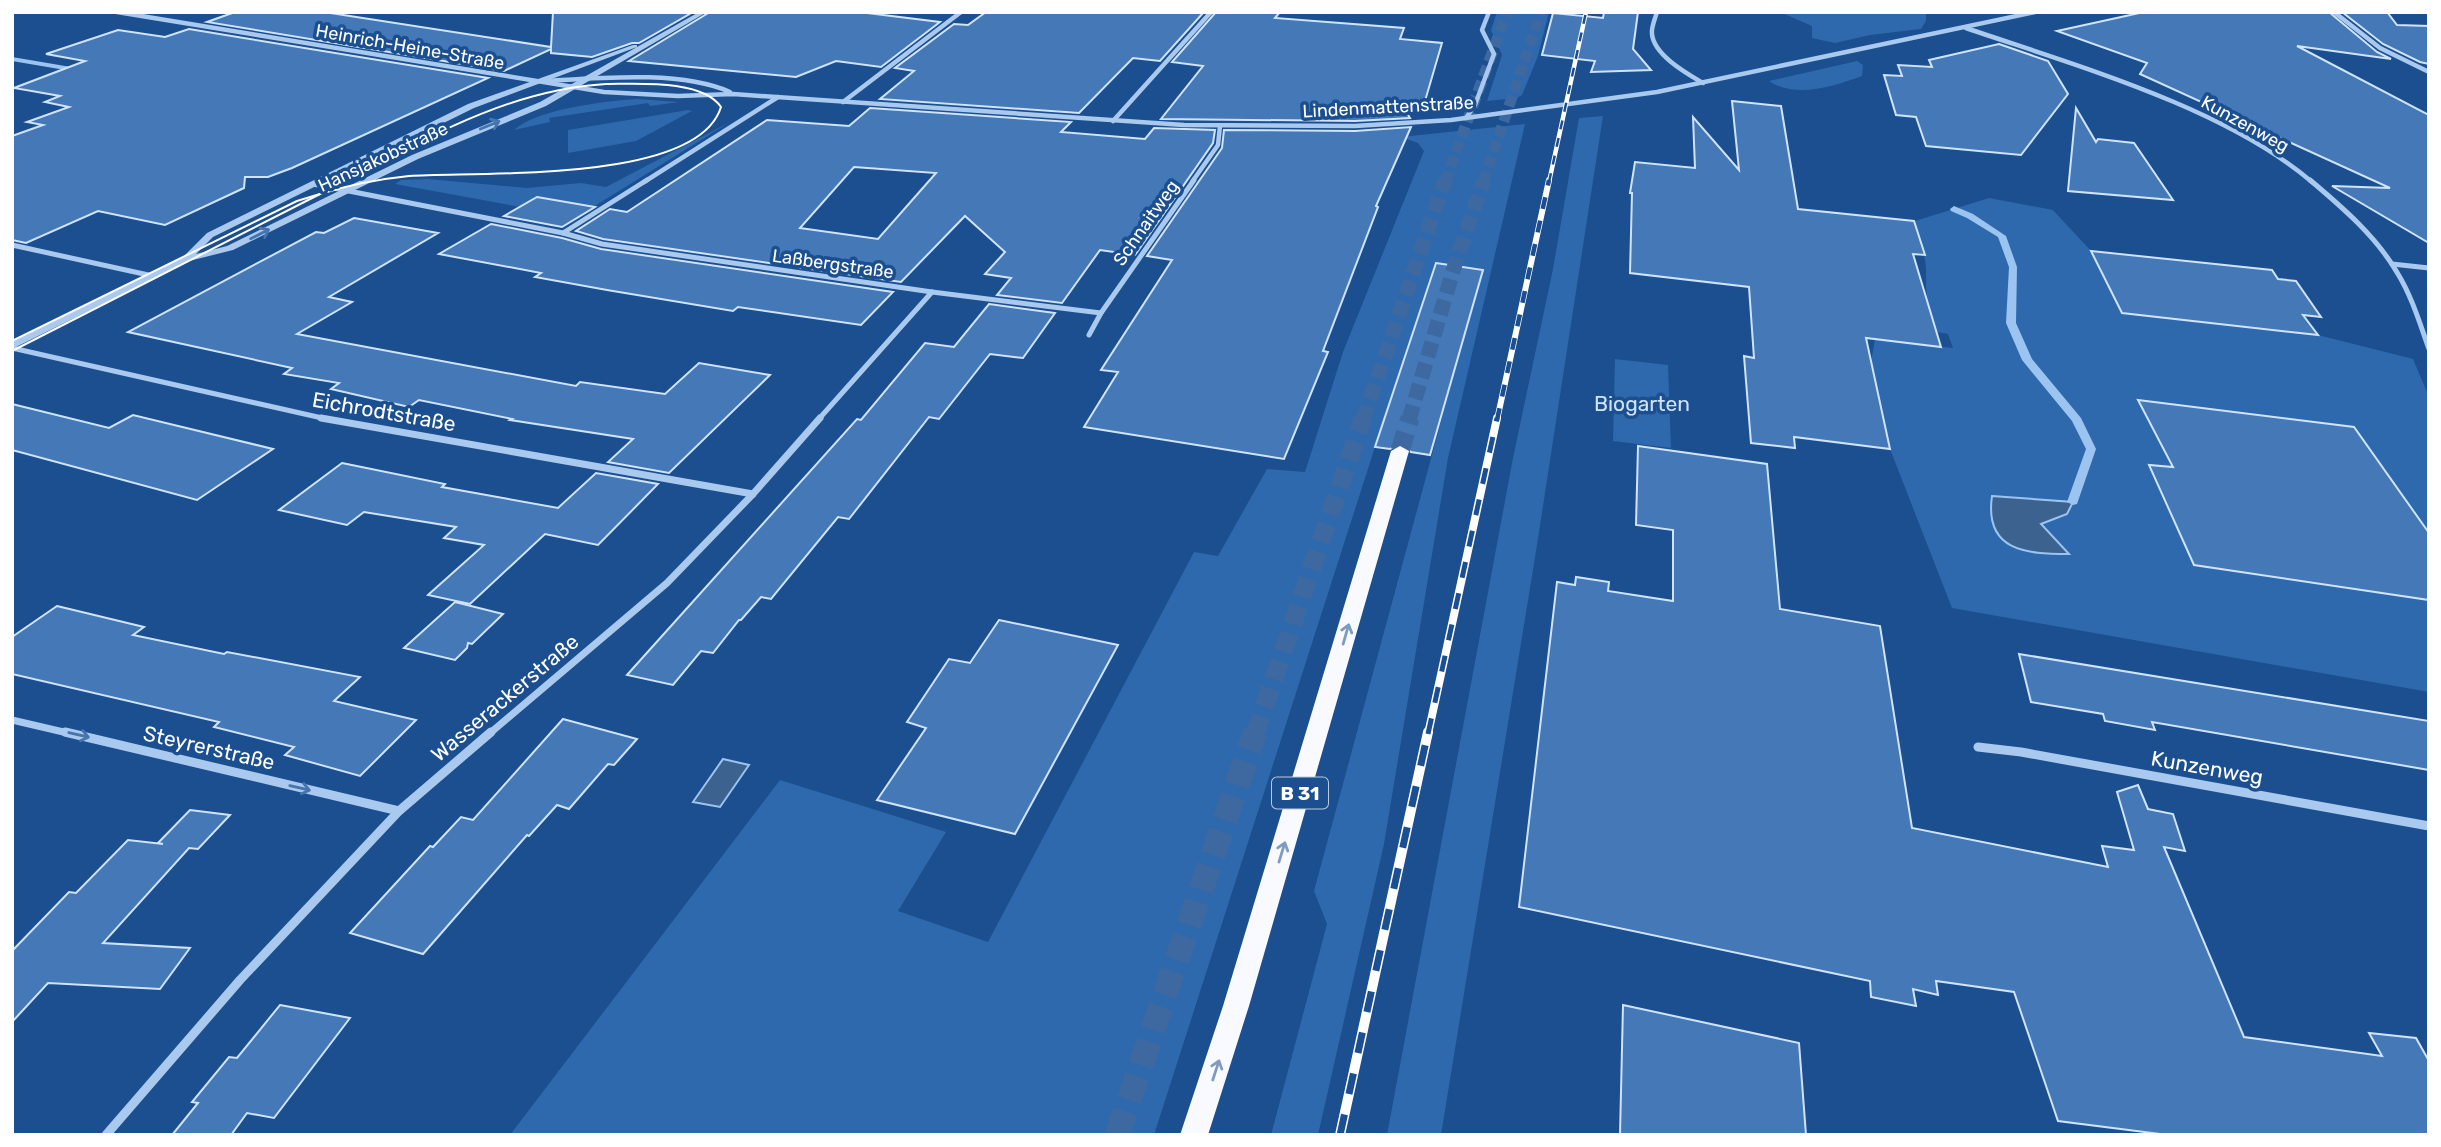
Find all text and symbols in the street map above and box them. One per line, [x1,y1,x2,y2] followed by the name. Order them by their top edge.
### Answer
[314,20,506,74] street label: Heinrich-Heine-Straße
[2197,91,2293,157] street label: Kunzenweg
[1302,92,1474,122] street label: Lindenmattenstraße
[315,117,451,197] street label: Hansjakobstraße
[479,118,501,131] one-way arrow
[1108,176,1184,270] street label: Schnaitweg
[249,226,270,240] one-way arrow
[771,245,895,283] street label: Laßbergstraße
[310,387,458,436] street label: Eichrodtstraße
[1594,391,1690,416] park label: Biogarten
[1341,623,1354,645] one-way arrow
[426,629,583,767] street label: Wasserackerstraße
[141,720,277,775] street label: Steyrerstraße
[67,729,90,743] one-way arrow
[2149,745,2265,790] street label: Kunzenweg
[1272,778,1328,808] road number: B 31
[288,782,311,795] one-way arrow
[1277,842,1290,864] one-way arrow
[1210,1059,1223,1081] one-way arrow

